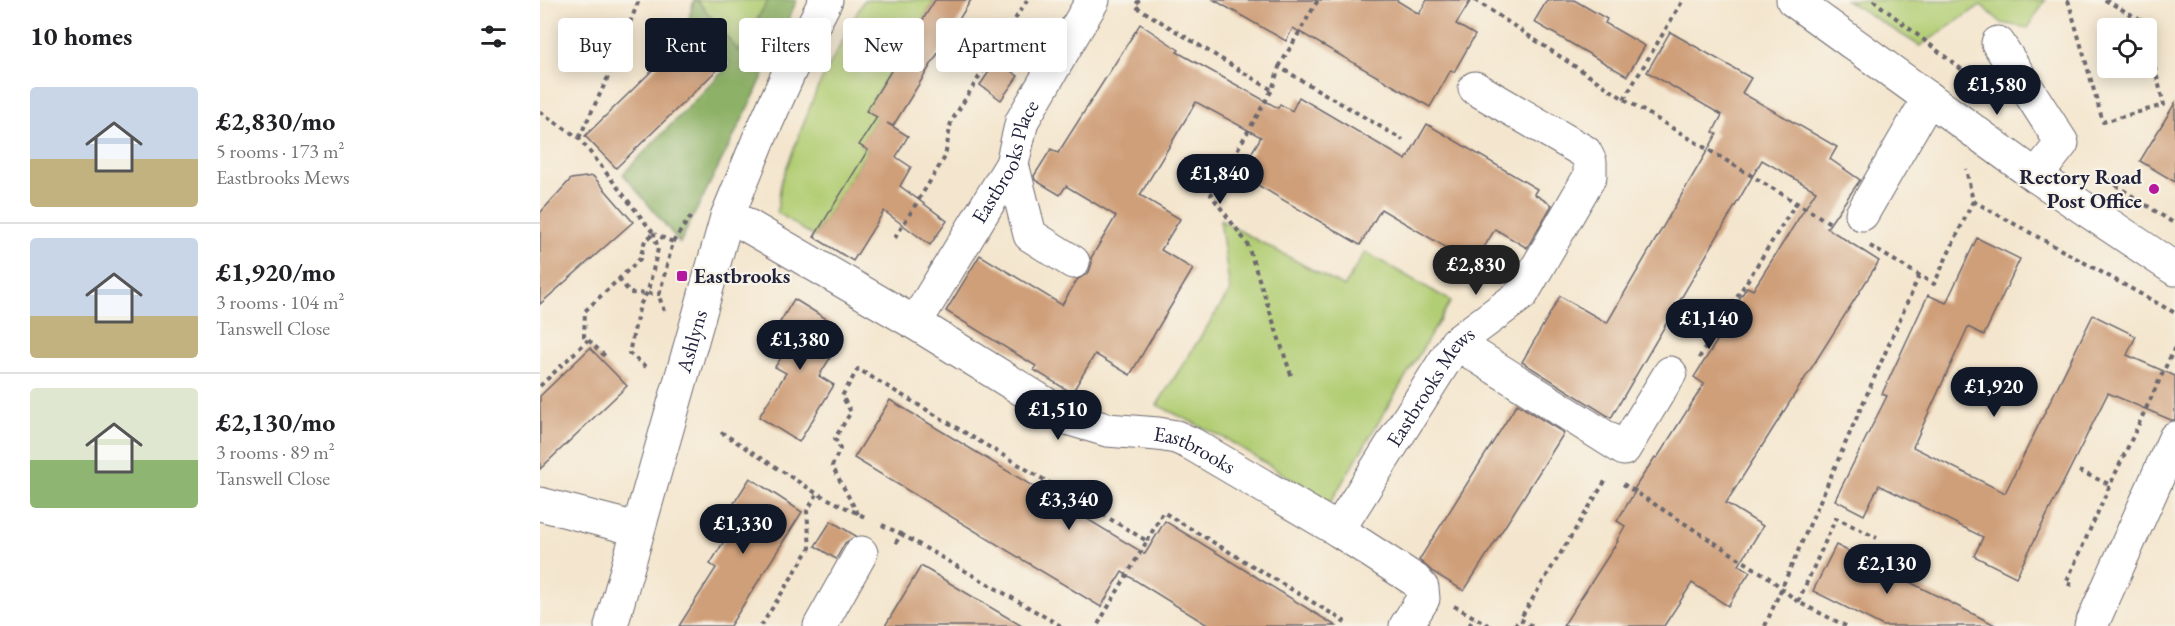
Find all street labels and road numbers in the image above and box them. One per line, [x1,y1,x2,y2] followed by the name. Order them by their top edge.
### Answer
[965,95,1045,228] street label: Eastbrooks Place
[669,306,713,377] street label: Ashlyns
[1380,320,1480,452] street label: Eastbrooks Mews
[1152,420,1241,480] street label: Eastbrooks

